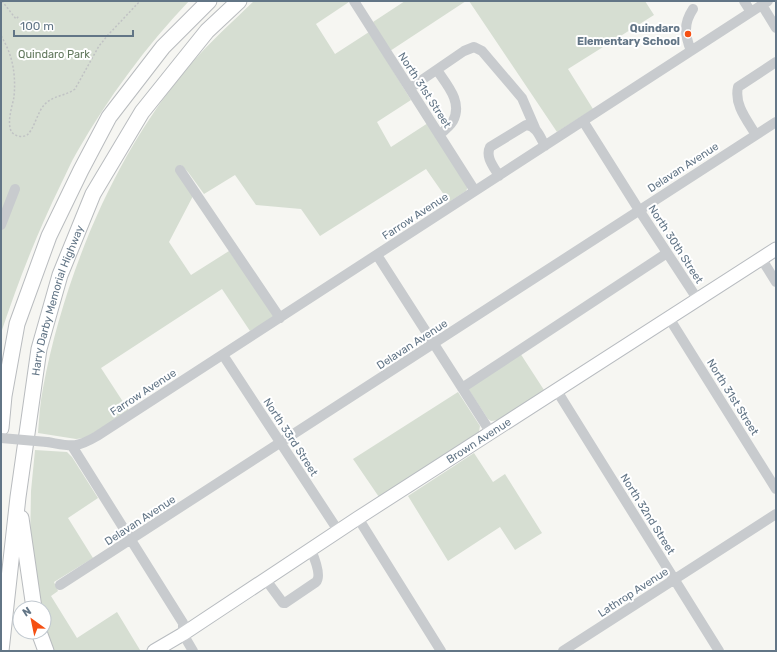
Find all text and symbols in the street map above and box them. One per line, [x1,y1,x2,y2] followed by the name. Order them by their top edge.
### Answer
[14,12,133,38] scale bar
[20,19,54,33] text: 100 m
[577,22,680,48] place label: Quindaro Elementary School
[683,29,693,39] marker: Quindaro Elementary School
[18,48,90,61] park label: Quindaro Park
[395,50,454,131] street label: North 31st Street
[645,140,721,195] street label: Delavan Avenue
[380,190,451,243] street label: Farrow Avenue
[645,203,706,287] street label: North 30th Street
[29,223,87,377] street label: Harry Darby Memorial Highway
[374,317,450,372] street label: Delavan Avenue
[704,357,762,438] street label: North 31st Street
[108,366,179,419] street label: Farrow Avenue
[261,396,321,479] street label: North 33rd Street
[444,415,514,466] street label: Brown Avenue
[618,472,678,558] street label: North 32nd Street
[102,493,178,548] street label: Delavan Avenue
[596,565,671,620] street label: Lathrop Avenue
[12,600,52,640] north arrow
[20,604,34,620] text: N

